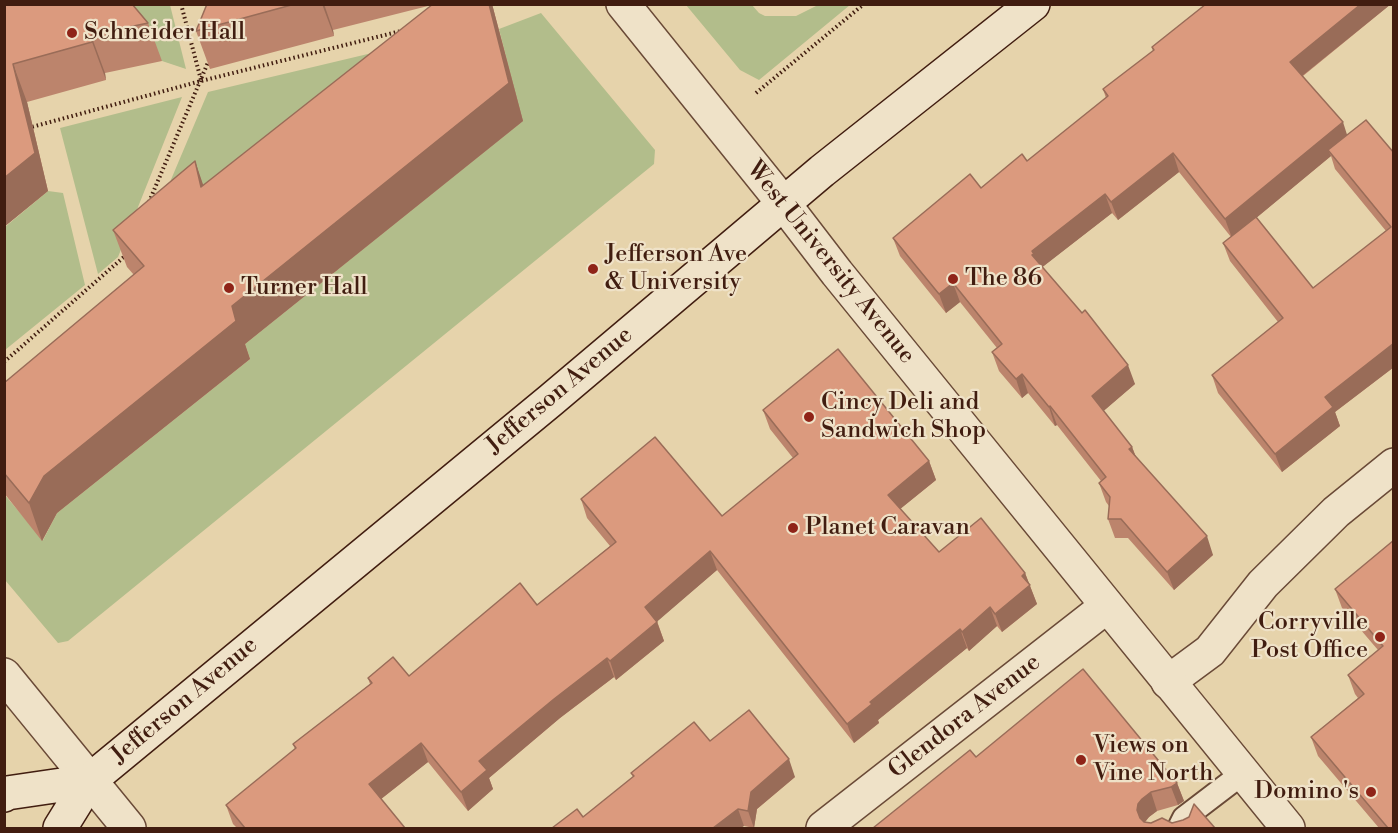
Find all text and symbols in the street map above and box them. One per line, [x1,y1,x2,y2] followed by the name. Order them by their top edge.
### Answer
[84,19,245,47] place label: Schneider Hall
[65,26,79,40] marker: Schneider Hall
[739,156,921,370] street label: West University Avenue
[605,241,747,297] place label: Jefferson Ave & University
[586,262,600,276] marker: Jefferson Ave & University
[965,265,1042,293] place label: The 86
[946,272,960,286] marker: The 86
[241,274,368,302] place label: Turner Hall
[222,281,236,295] marker: Turner Hall
[481,321,639,461] street label: Jefferson Avenue
[821,389,986,445] place label: Cincy Deli and Sandwich Shop
[802,410,816,424] marker: Cincy Deli and Sandwich Shop
[805,514,970,542] place label: Planet Caravan
[786,521,800,535] marker: Planet Caravan
[1251,609,1368,665] place label: Corryville Post Office
[1373,630,1387,644] marker: Corryville Post Office
[106,631,264,771] street label: Jefferson Avenue
[883,649,1047,785] street label: Glendora Avenue
[1093,732,1213,788] place label: Views on Vine North
[1074,753,1088,767] marker: Views on Vine North
[1254,778,1359,806] place label: Domino's
[1364,785,1378,799] marker: Domino's

